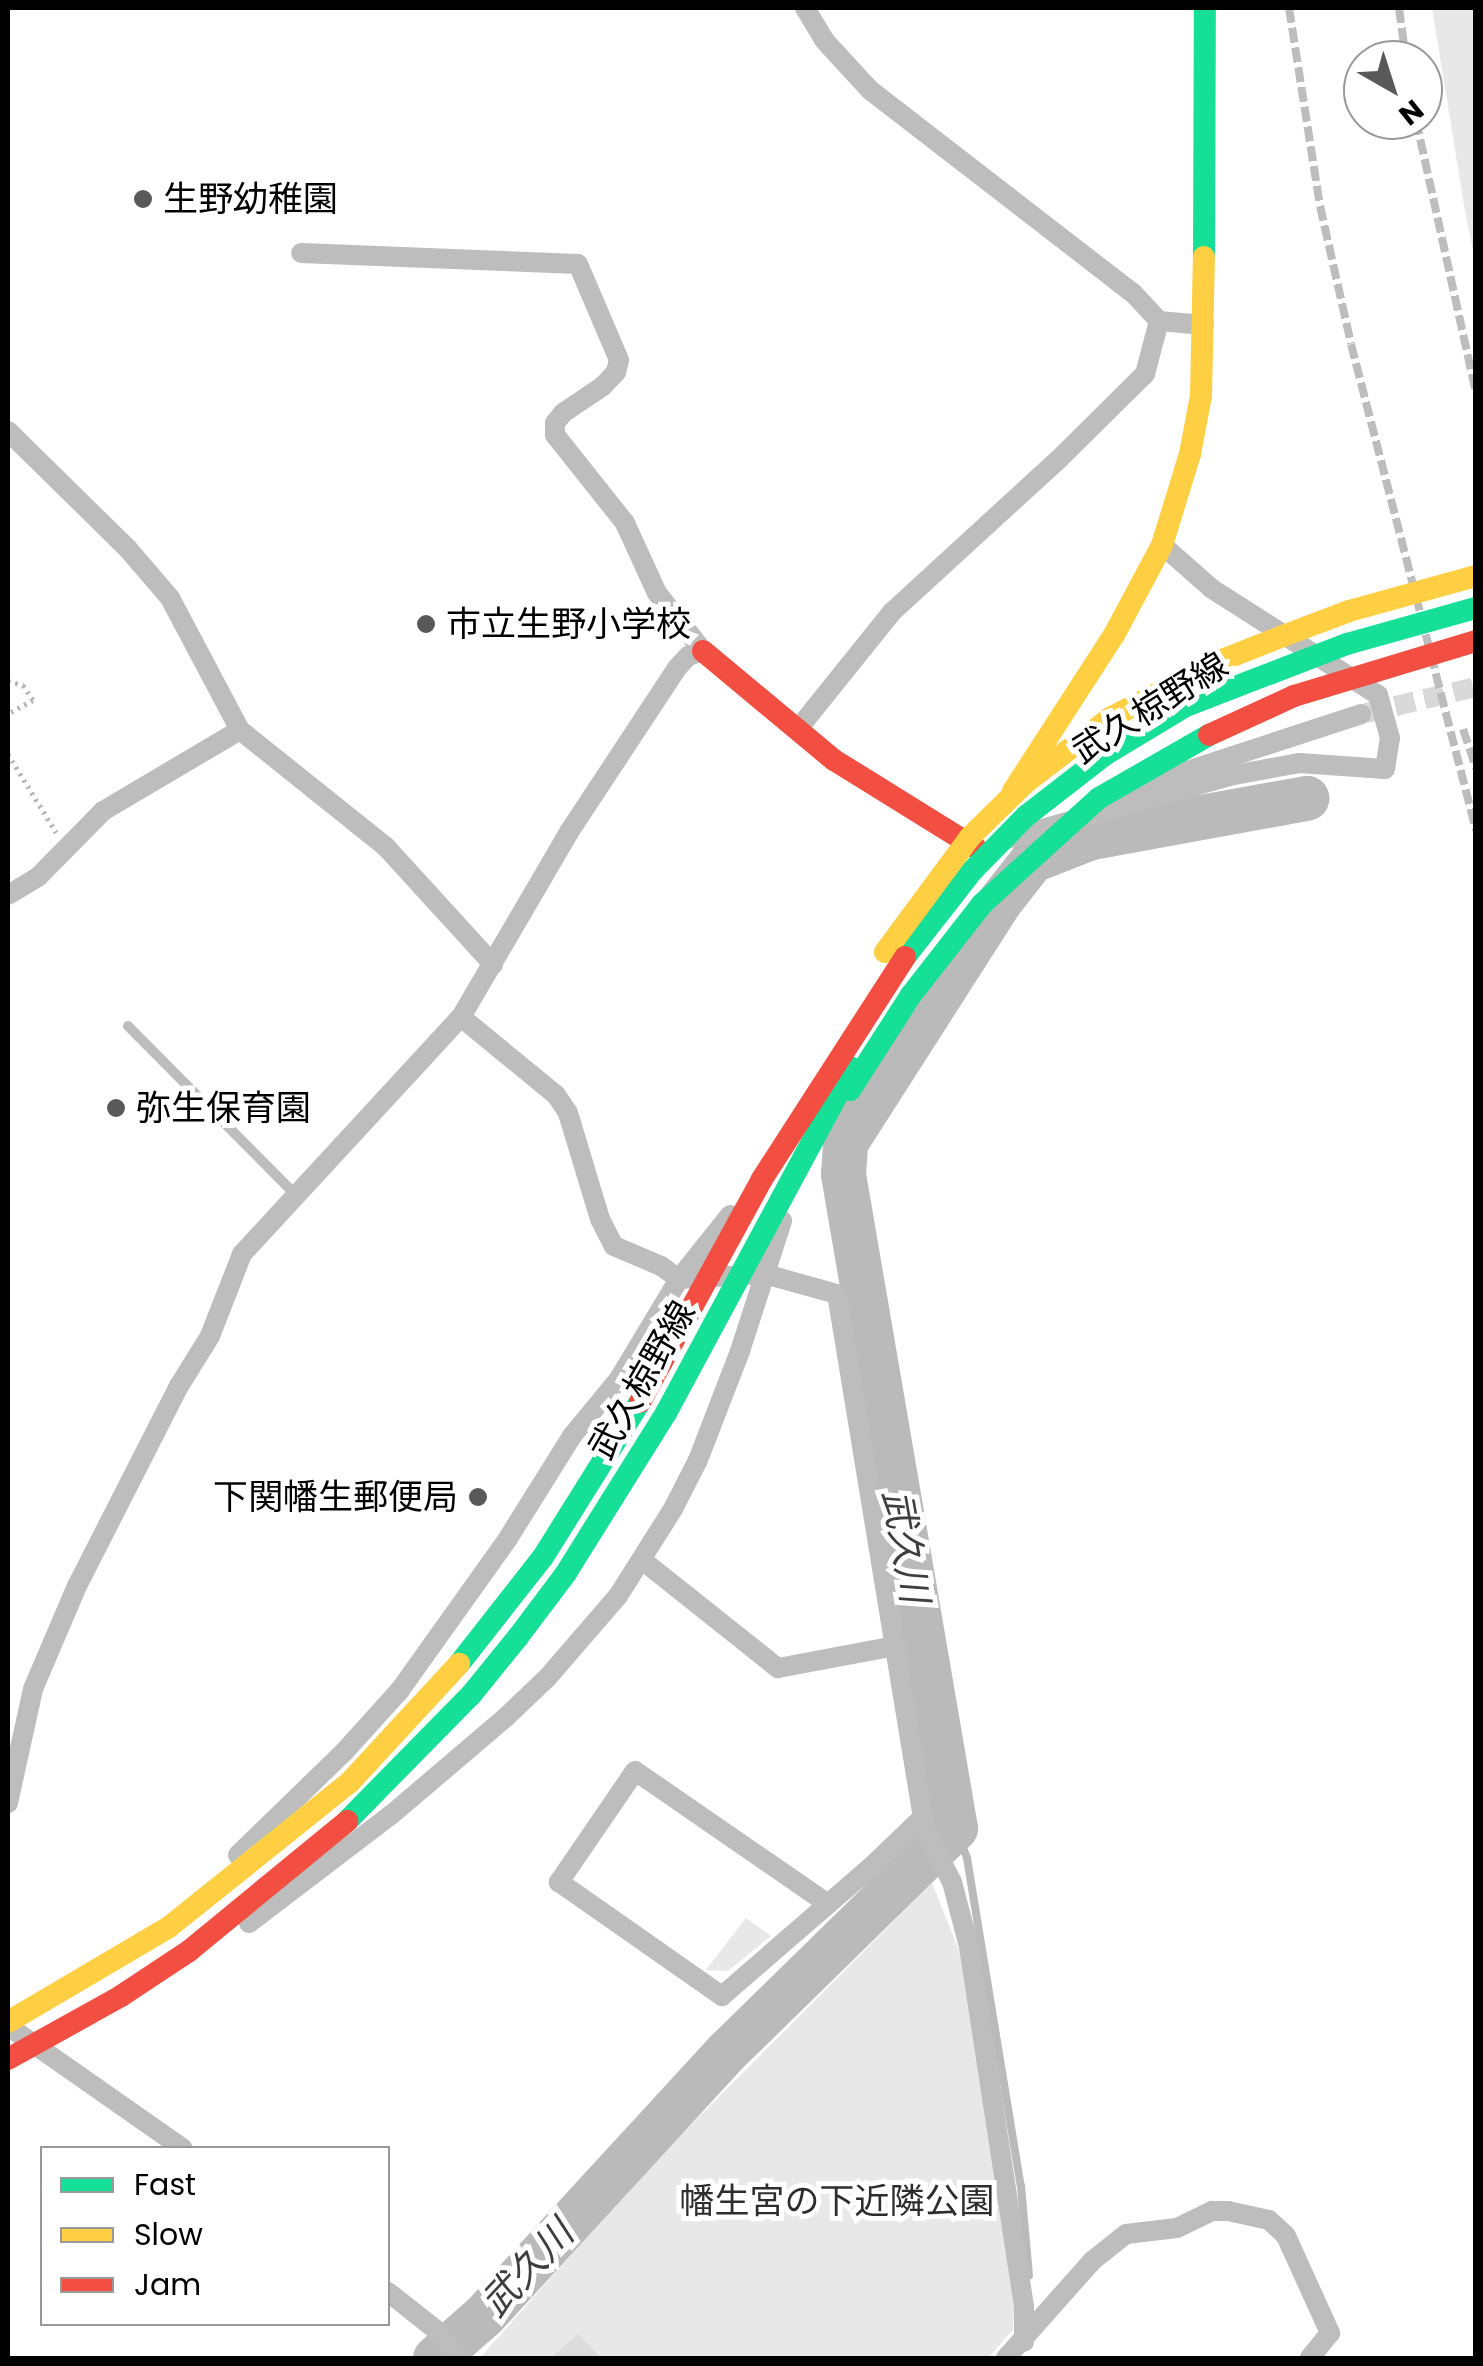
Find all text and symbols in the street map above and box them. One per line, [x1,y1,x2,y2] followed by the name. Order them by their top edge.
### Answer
[1343,40,1443,140] north arrow
[1390,90,1431,134] text: N
[163,178,338,220] place label: 生野幼稚園
[132,188,154,210] marker: 生野幼稚園
[446,603,691,645] place label: 市立生野小学校
[415,613,437,635] marker: 市立生野小学校
[1065,644,1235,772] street label: 武久椋野線
[136,1087,311,1129] place label: 弥生保育園
[105,1097,127,1119] marker: 弥生保育園
[580,1294,704,1466] street label: 武久椋野線
[213,1476,458,1518] place label: 下関幡生郵便局
[467,1486,489,1508] marker: 下関幡生郵便局
[874,1486,938,1606] water label: 武久川
[40,2146,390,2326] legend
[134,2163,196,2206] text: Fast
[680,2180,994,2222] park label: 幡生宮の下近隣公園
[471,2211,583,2325] water label: 武久川
[134,2213,203,2256] text: Slow
[134,2263,201,2306] text: Jam

